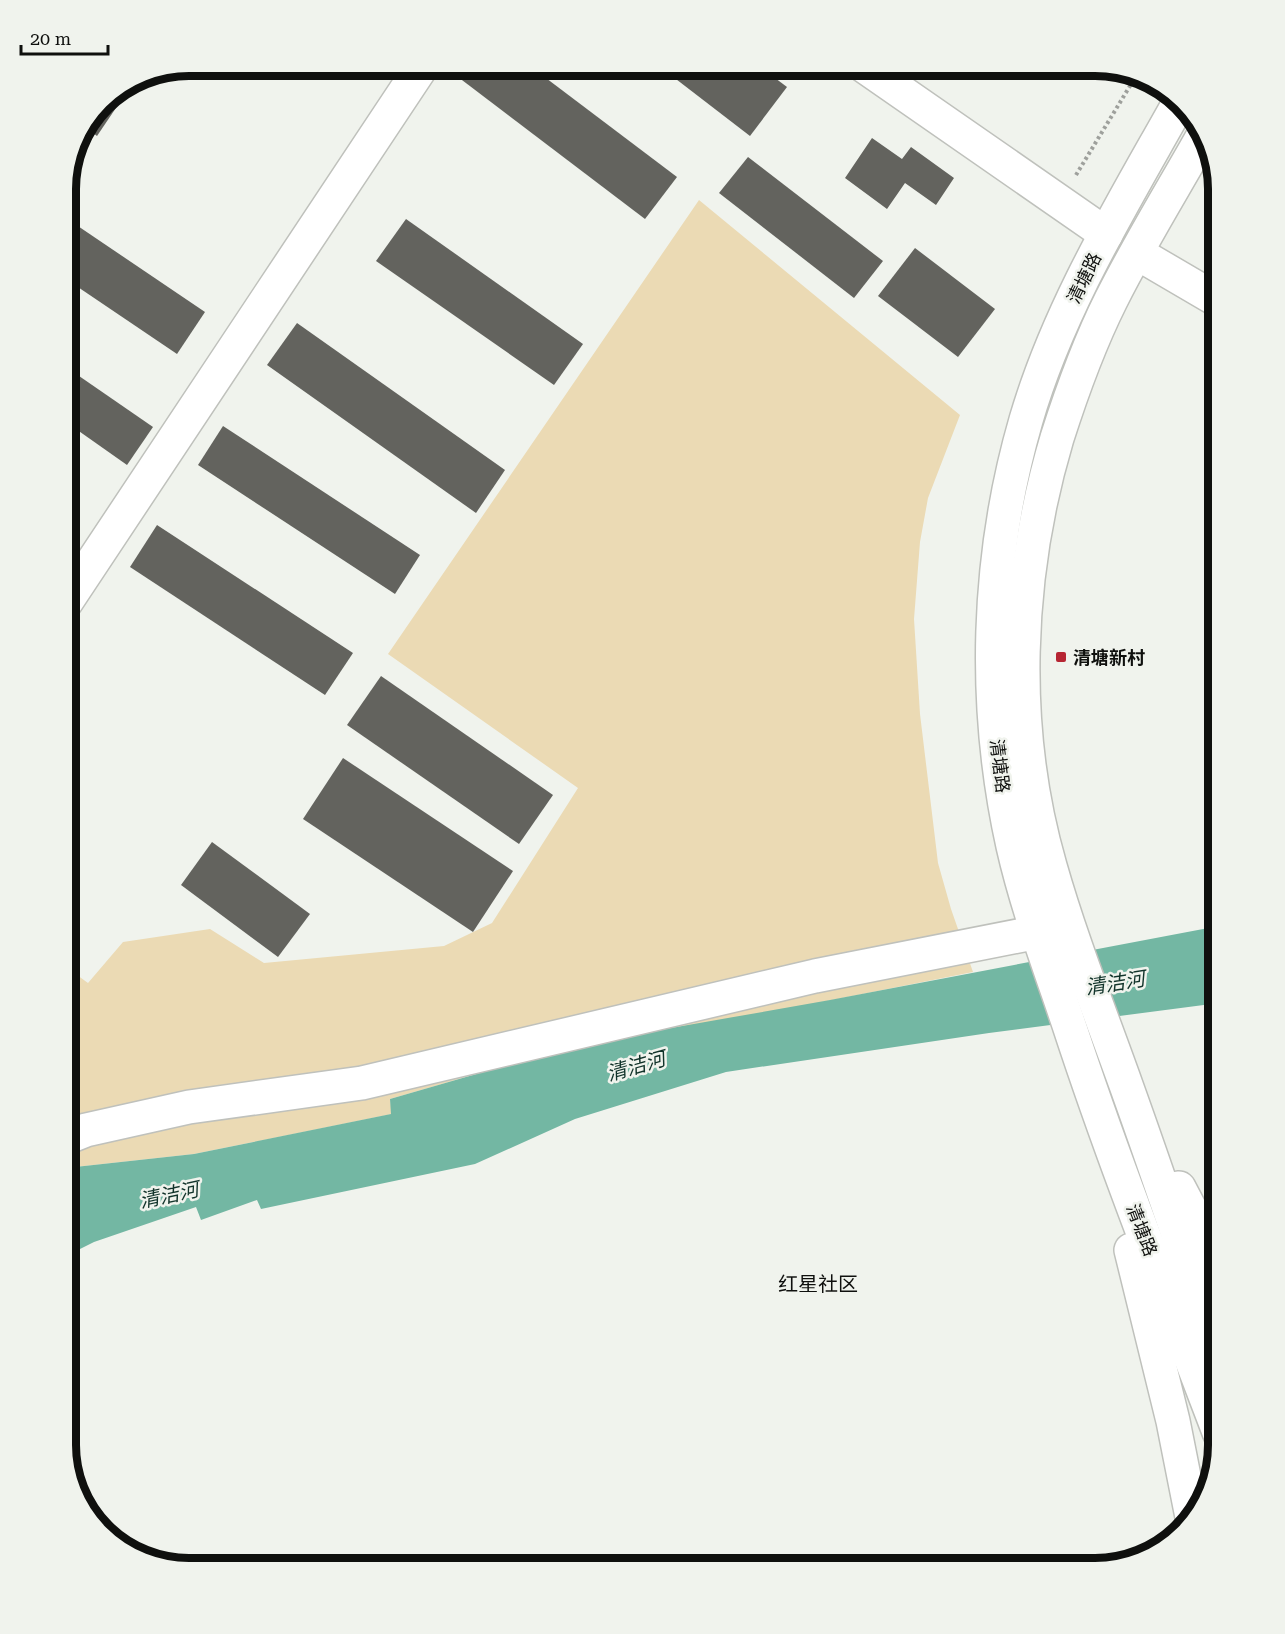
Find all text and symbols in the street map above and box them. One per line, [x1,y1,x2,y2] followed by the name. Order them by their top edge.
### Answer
[21,18,108,56] scale bar
[30,28,71,49] text: 20 m
[1063,249,1105,307] street label: 清塘路
[1073,647,1145,668] place label: 清塘新村
[1054,650,1068,664] marker: 清塘新村
[986,738,1014,794] street label: 清塘路
[1083,966,1150,1000] water label: 清洁河
[604,1045,672,1086] water label: 清洁河
[137,1176,205,1213] water label: 清洁河
[1123,1201,1161,1259] street label: 清塘路
[778,1272,858,1296] district label: 红星社区

